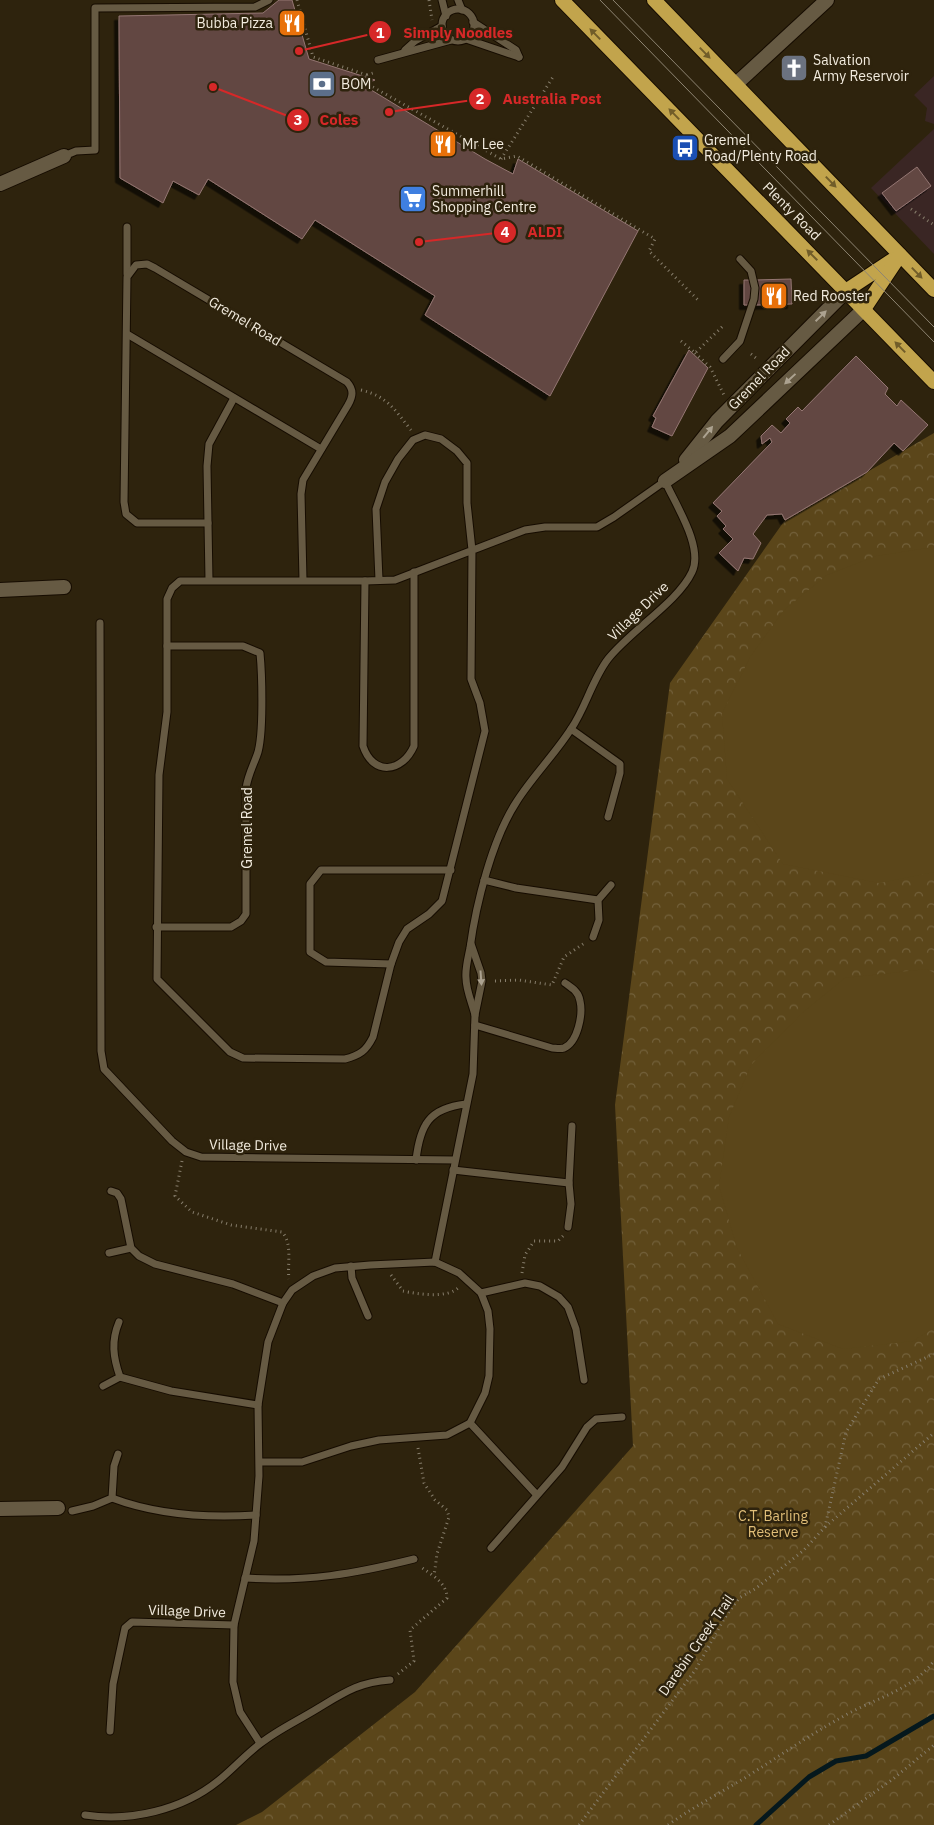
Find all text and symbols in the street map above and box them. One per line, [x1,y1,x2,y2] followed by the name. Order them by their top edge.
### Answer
[277,8,307,38] restaurant icon: Bubba Pizza
[196,14,274,32] place label: Bubba Pizza
[368,17,523,47] callout: Simply Noodles
[375,23,385,42] text: 1
[403,23,513,42] text: Simply Noodles
[590,28,602,40] one-way arrow
[699,47,711,59] one-way arrow
[813,51,909,85] place label: Salvation Army Reservoir
[779,53,809,83] church icon: Salvation Army Reservoir
[307,69,337,99] bank icon: BOM
[341,75,371,93] place label: BOM
[468,84,612,114] callout: Australia Post
[475,89,485,108] text: 2
[503,89,602,108] text: Australia Post
[285,105,369,135] callout: Coles
[668,109,680,121] one-way arrow
[293,110,303,129] text: 3
[320,110,359,129] text: Coles
[428,129,458,159] restaurant icon: Mr Lee
[704,131,817,165] place label: Gremel Road/Plenty Road
[670,133,700,163] bus stop icon: Gremel Road/Plenty Road
[462,135,504,153] place label: Mr Lee
[824,176,836,188] one-way arrow
[759,178,825,244] street label: Plenty Road
[432,182,537,216] place label: Summerhill Shopping Centre
[398,184,428,214] supermarket icon: Summerhill Shopping Centre
[492,217,572,247] callout: ALDI
[500,222,510,241] text: 4
[527,222,563,241] text: ALDI
[806,249,818,261] one-way arrow
[911,267,923,279] one-way arrow
[759,281,789,311] restaurant icon: Red Rooster
[793,287,870,305] place label: Red Rooster
[205,292,285,350] street label: Gremel Road
[815,310,827,322] one-way arrow
[894,341,906,353] one-way arrow
[724,342,794,414] street label: Gremel Road
[785,373,797,385] one-way arrow
[703,426,713,439] one-way arrow
[604,577,672,645] street label: Village Drive
[238,787,256,869] street label: Gremel Road
[477,971,485,987] one-way arrow
[209,1135,287,1155] street label: Village Drive
[738,1507,808,1541] park label: C.T. Barling Reserve
[654,1591,738,1699] street label: Darebin Creek Trail
[148,1601,227,1621] street label: Village Drive

